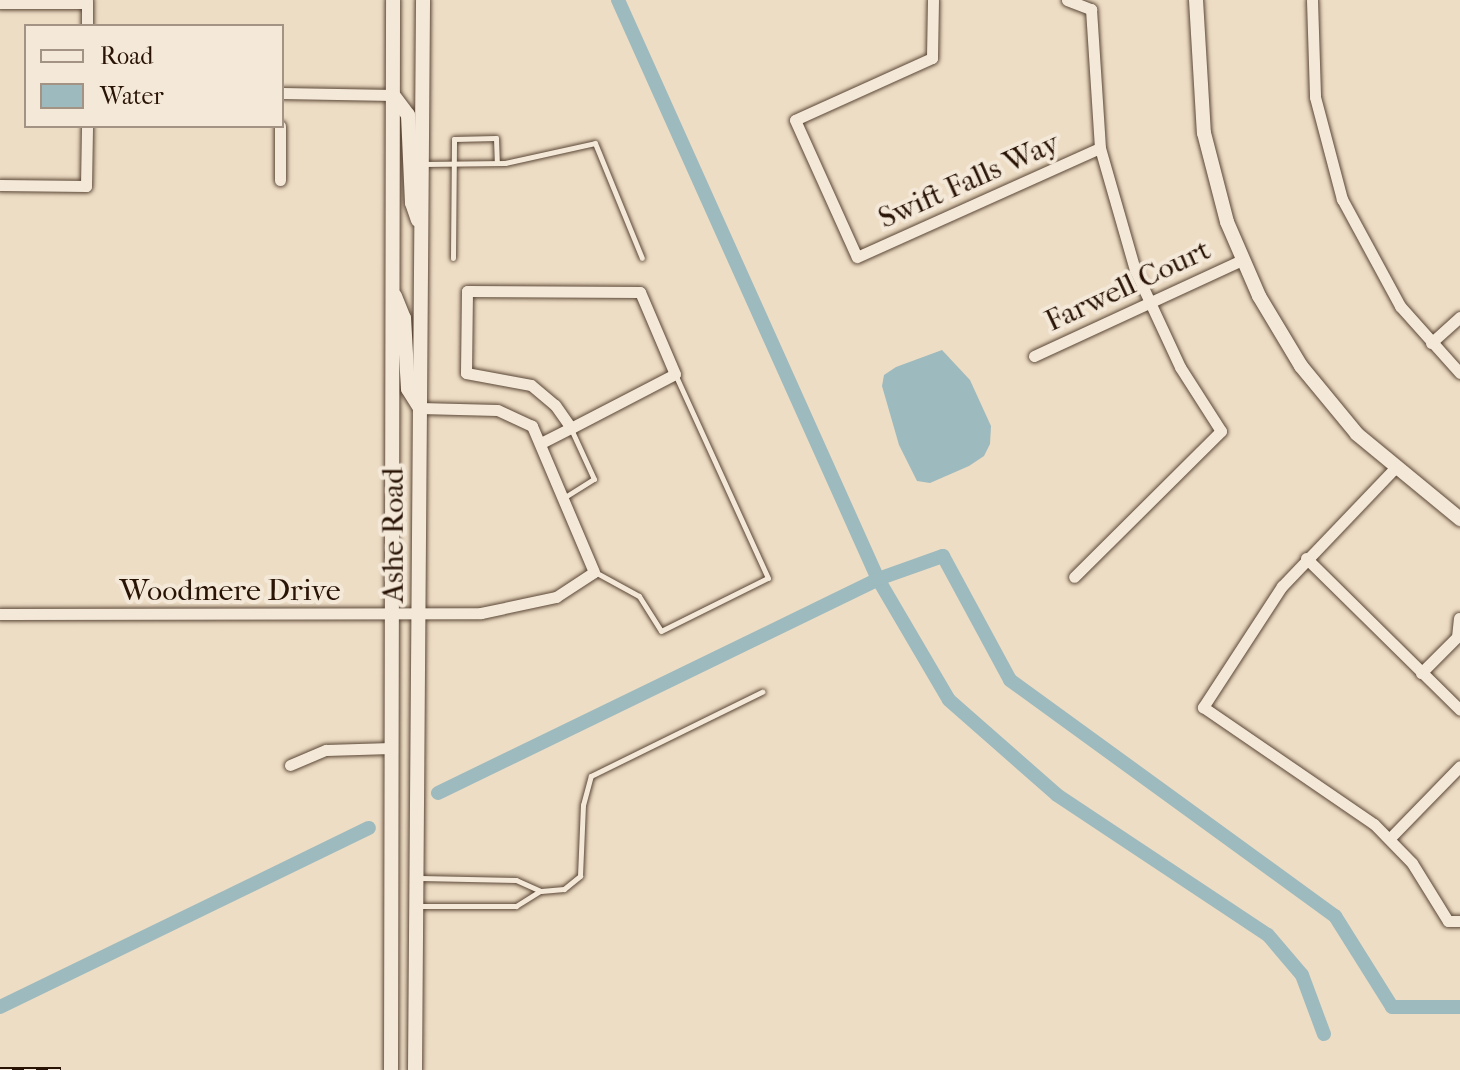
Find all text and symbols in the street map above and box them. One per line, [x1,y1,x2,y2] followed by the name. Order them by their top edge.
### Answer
[24,24,284,128] legend
[100,42,153,70] text: Road
[100,82,164,110] text: Water
[873,125,1065,237] street label: Swift Falls Way
[1040,232,1216,340] street label: Farwell Court
[376,467,412,603] street label: Ashe Road
[119,573,341,609] street label: Woodmere Drive

